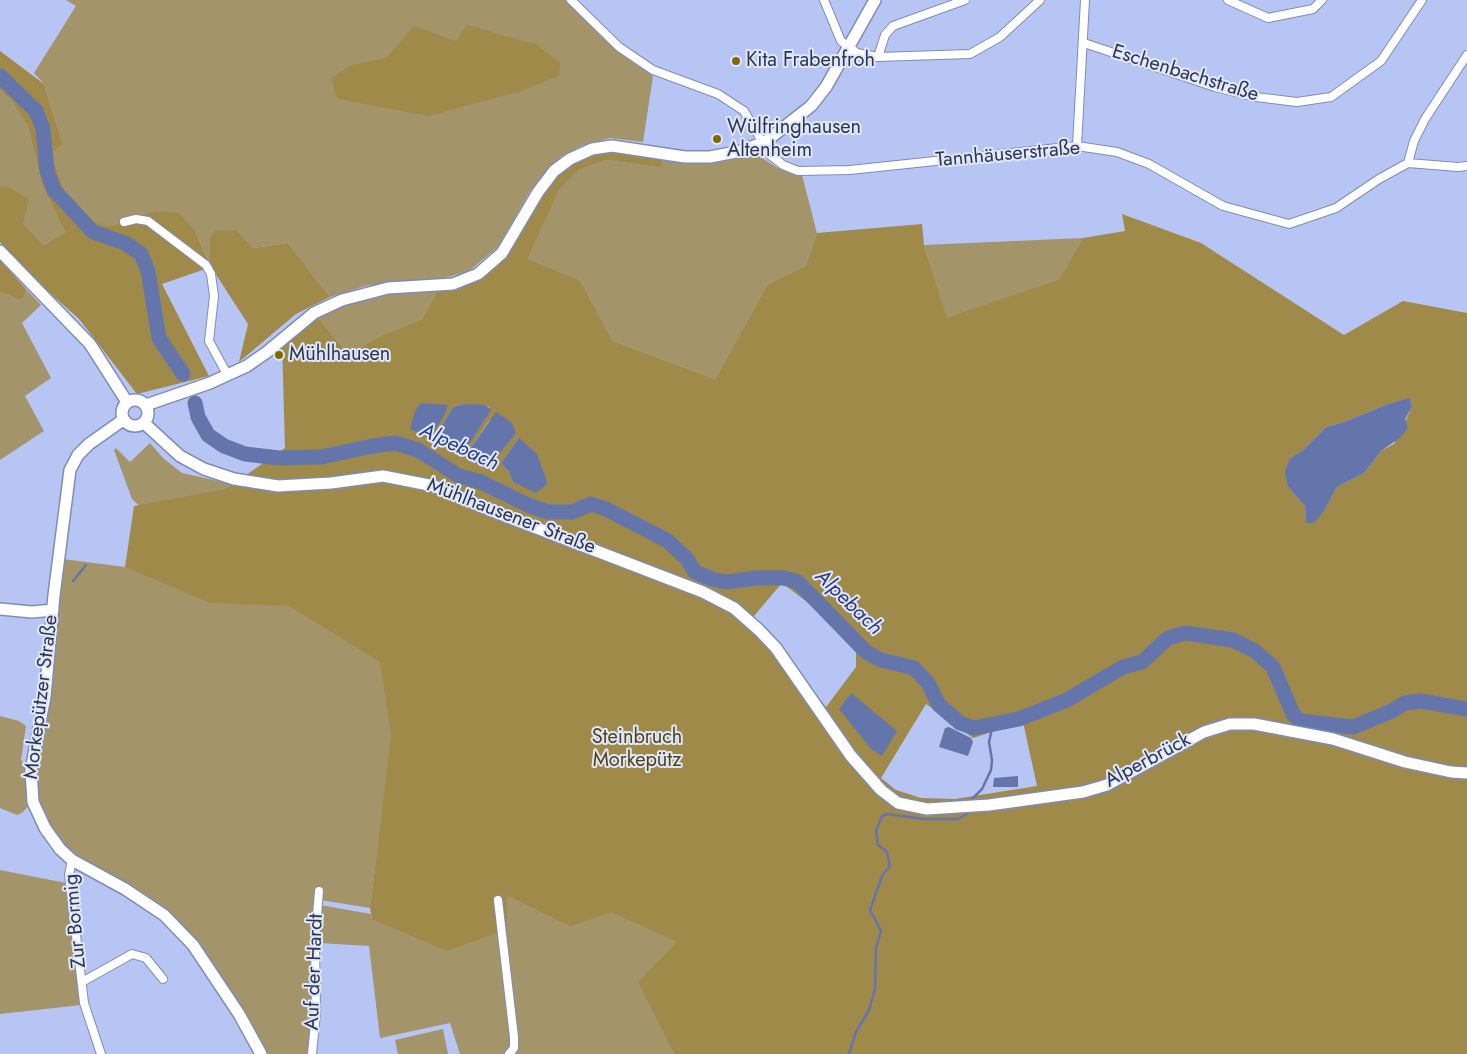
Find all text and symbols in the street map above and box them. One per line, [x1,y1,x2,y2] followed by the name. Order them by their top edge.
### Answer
[1109,40,1261,108] street label: Eschenbachstraße
[746,49,875,73] place label: Kita Frabenfroh
[730,55,742,67] marker: Kita Frabenfroh
[727,116,861,163] place label: Wülfringhausen Altenheim
[711,133,723,145] marker: Wülfringhausen Altenheim
[935,137,1081,173] street label: Tannhäuserstraße
[289,343,390,367] place label: Mühlhausen
[273,349,285,361] marker: Mühlhausen
[416,419,502,477] water label: Alpebach
[423,474,599,560] street label: Mühlhausener Straße
[809,565,887,641] water label: Alpebach
[20,613,64,781] street label: Morkepützer Straße
[592,726,682,773] park label: Steinbruch Morkepütz
[1101,728,1195,794] street label: Alperbrück
[60,873,92,969] street label: Zur Bormig
[301,913,329,1031] street label: Auf der Hardt

